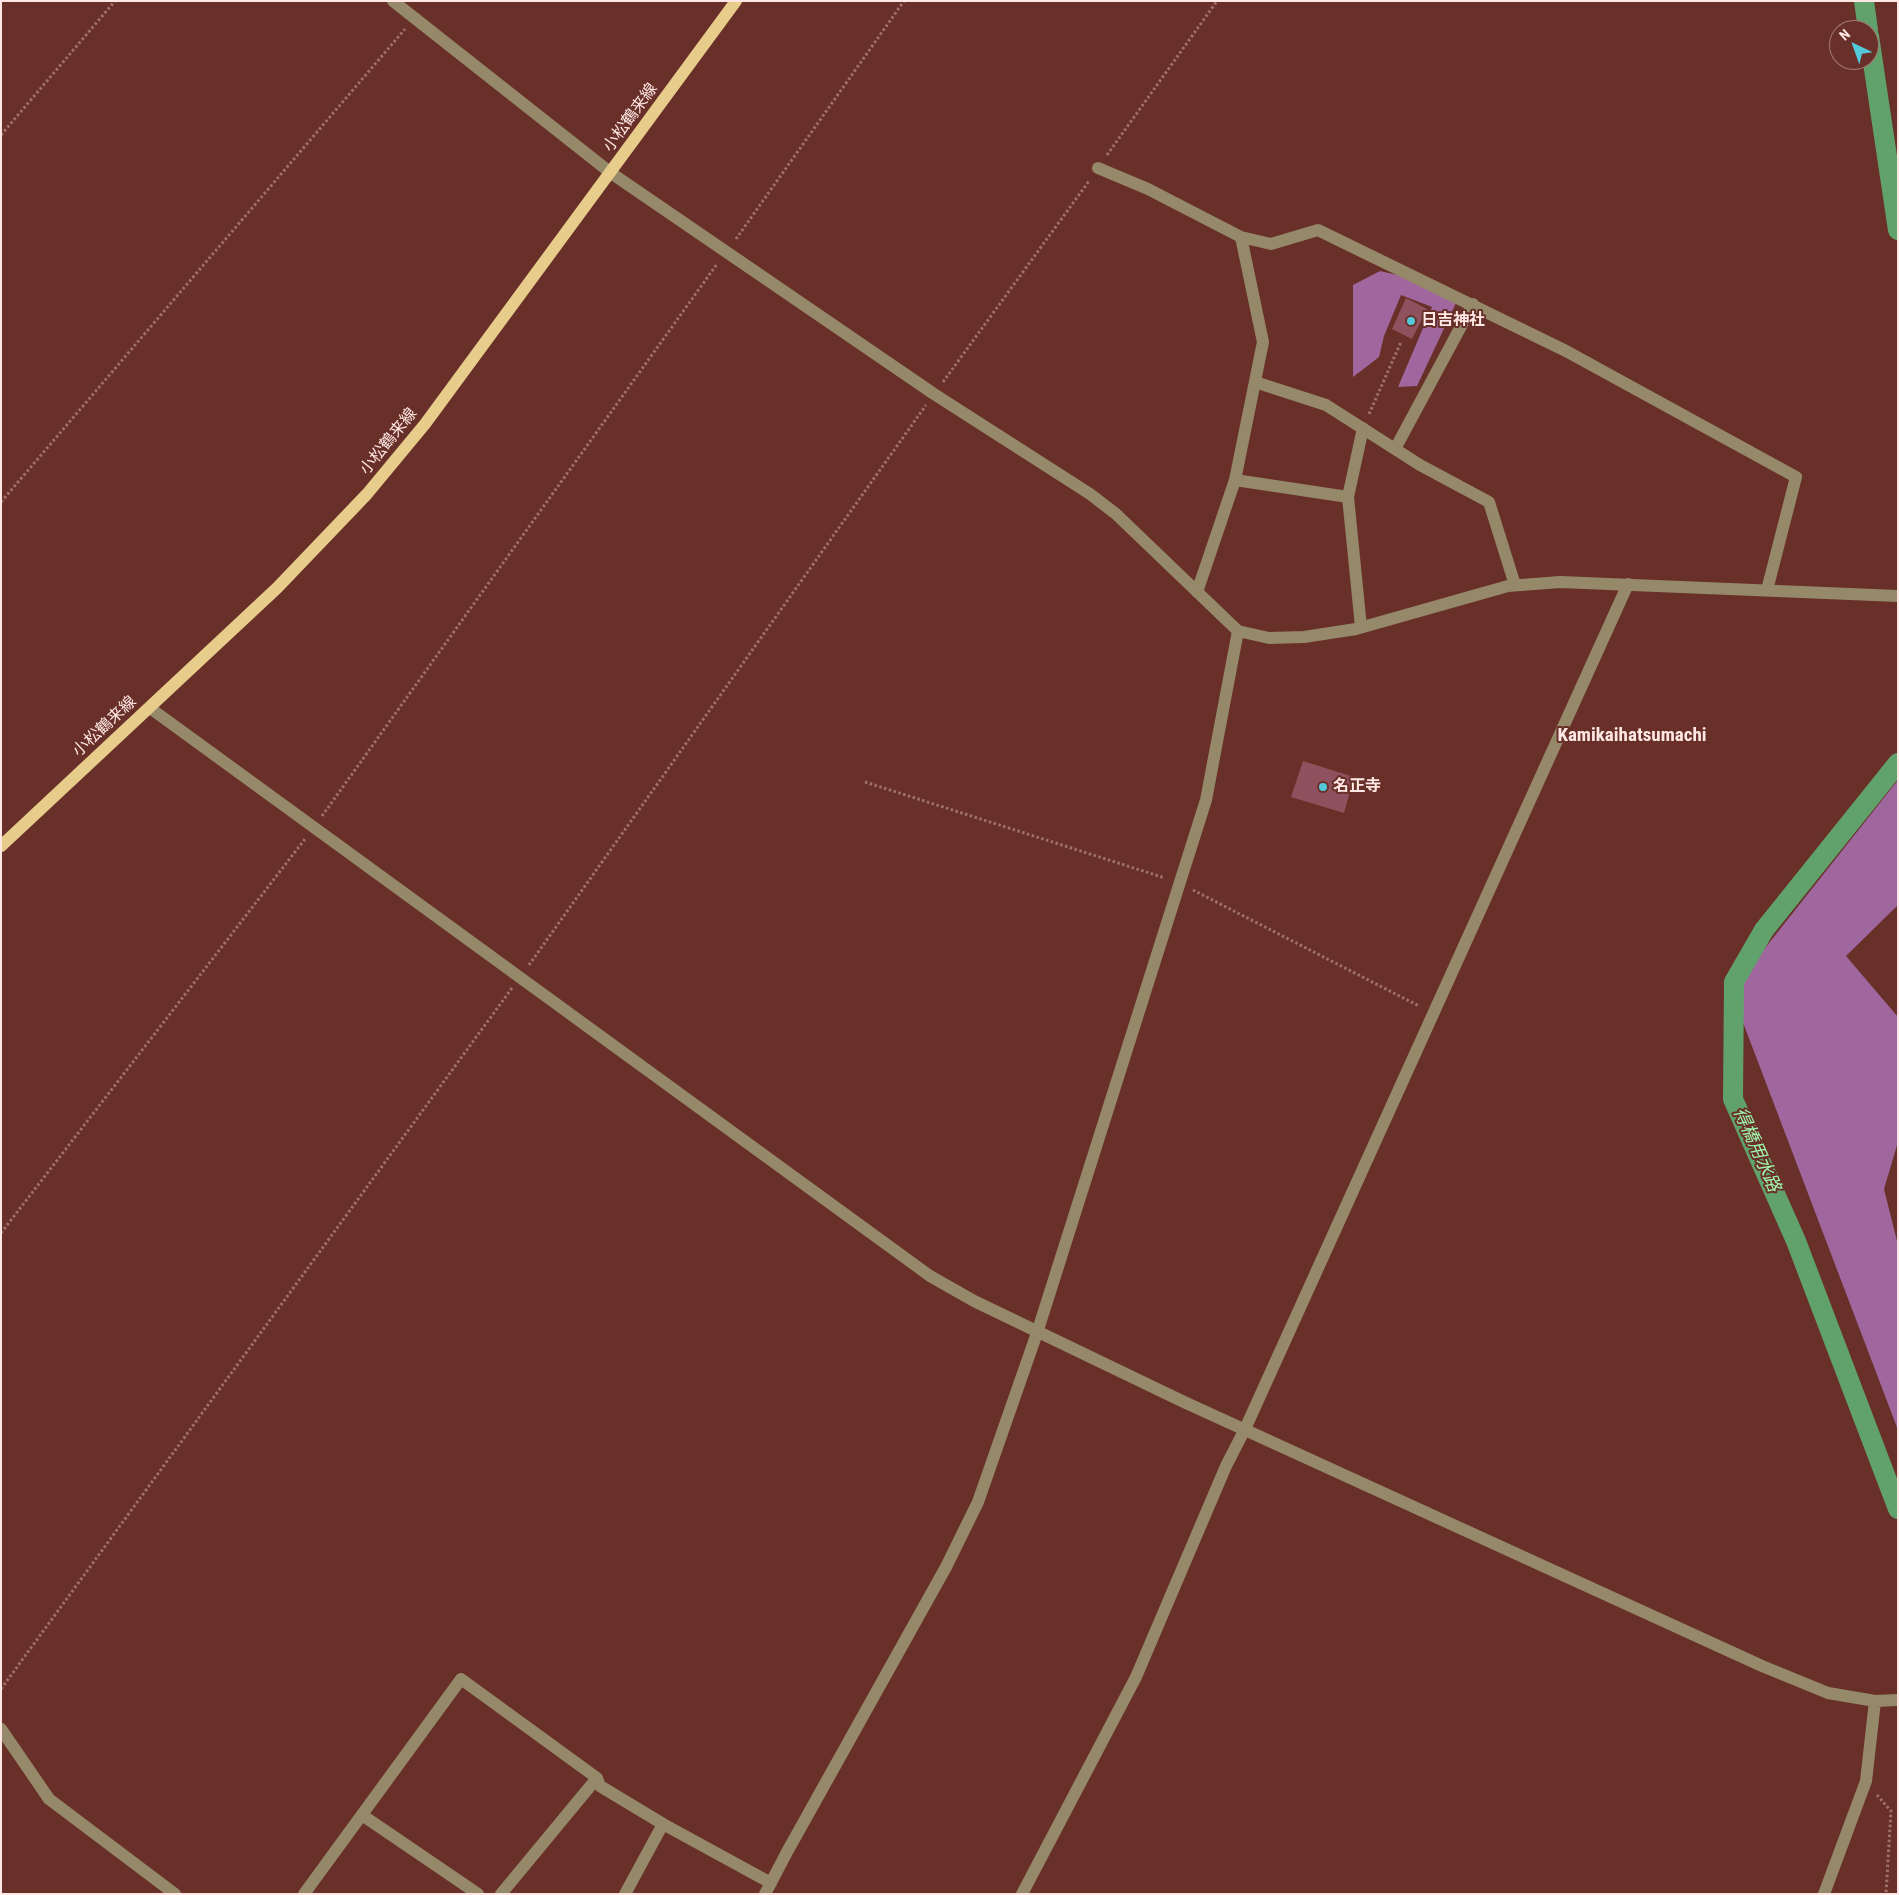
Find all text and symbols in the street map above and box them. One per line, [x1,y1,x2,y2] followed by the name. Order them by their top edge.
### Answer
[1829,20,1879,70] north arrow
[1836,26,1853,43] text: N
[600,80,662,156] street label: 小松鶴来線
[1421,311,1485,331] place label: 日吉神社
[1405,315,1417,327] marker: 日吉神社
[356,405,422,479] street label: 小松鶴来線
[69,693,141,761] street label: 小松鶴来線
[1557,725,1707,747] district label: Kamikaihatsumachi
[1333,777,1381,797] place label: 名正寺
[1317,781,1329,793] marker: 名正寺
[1728,1104,1784,1196] water label: 得橋用水路

